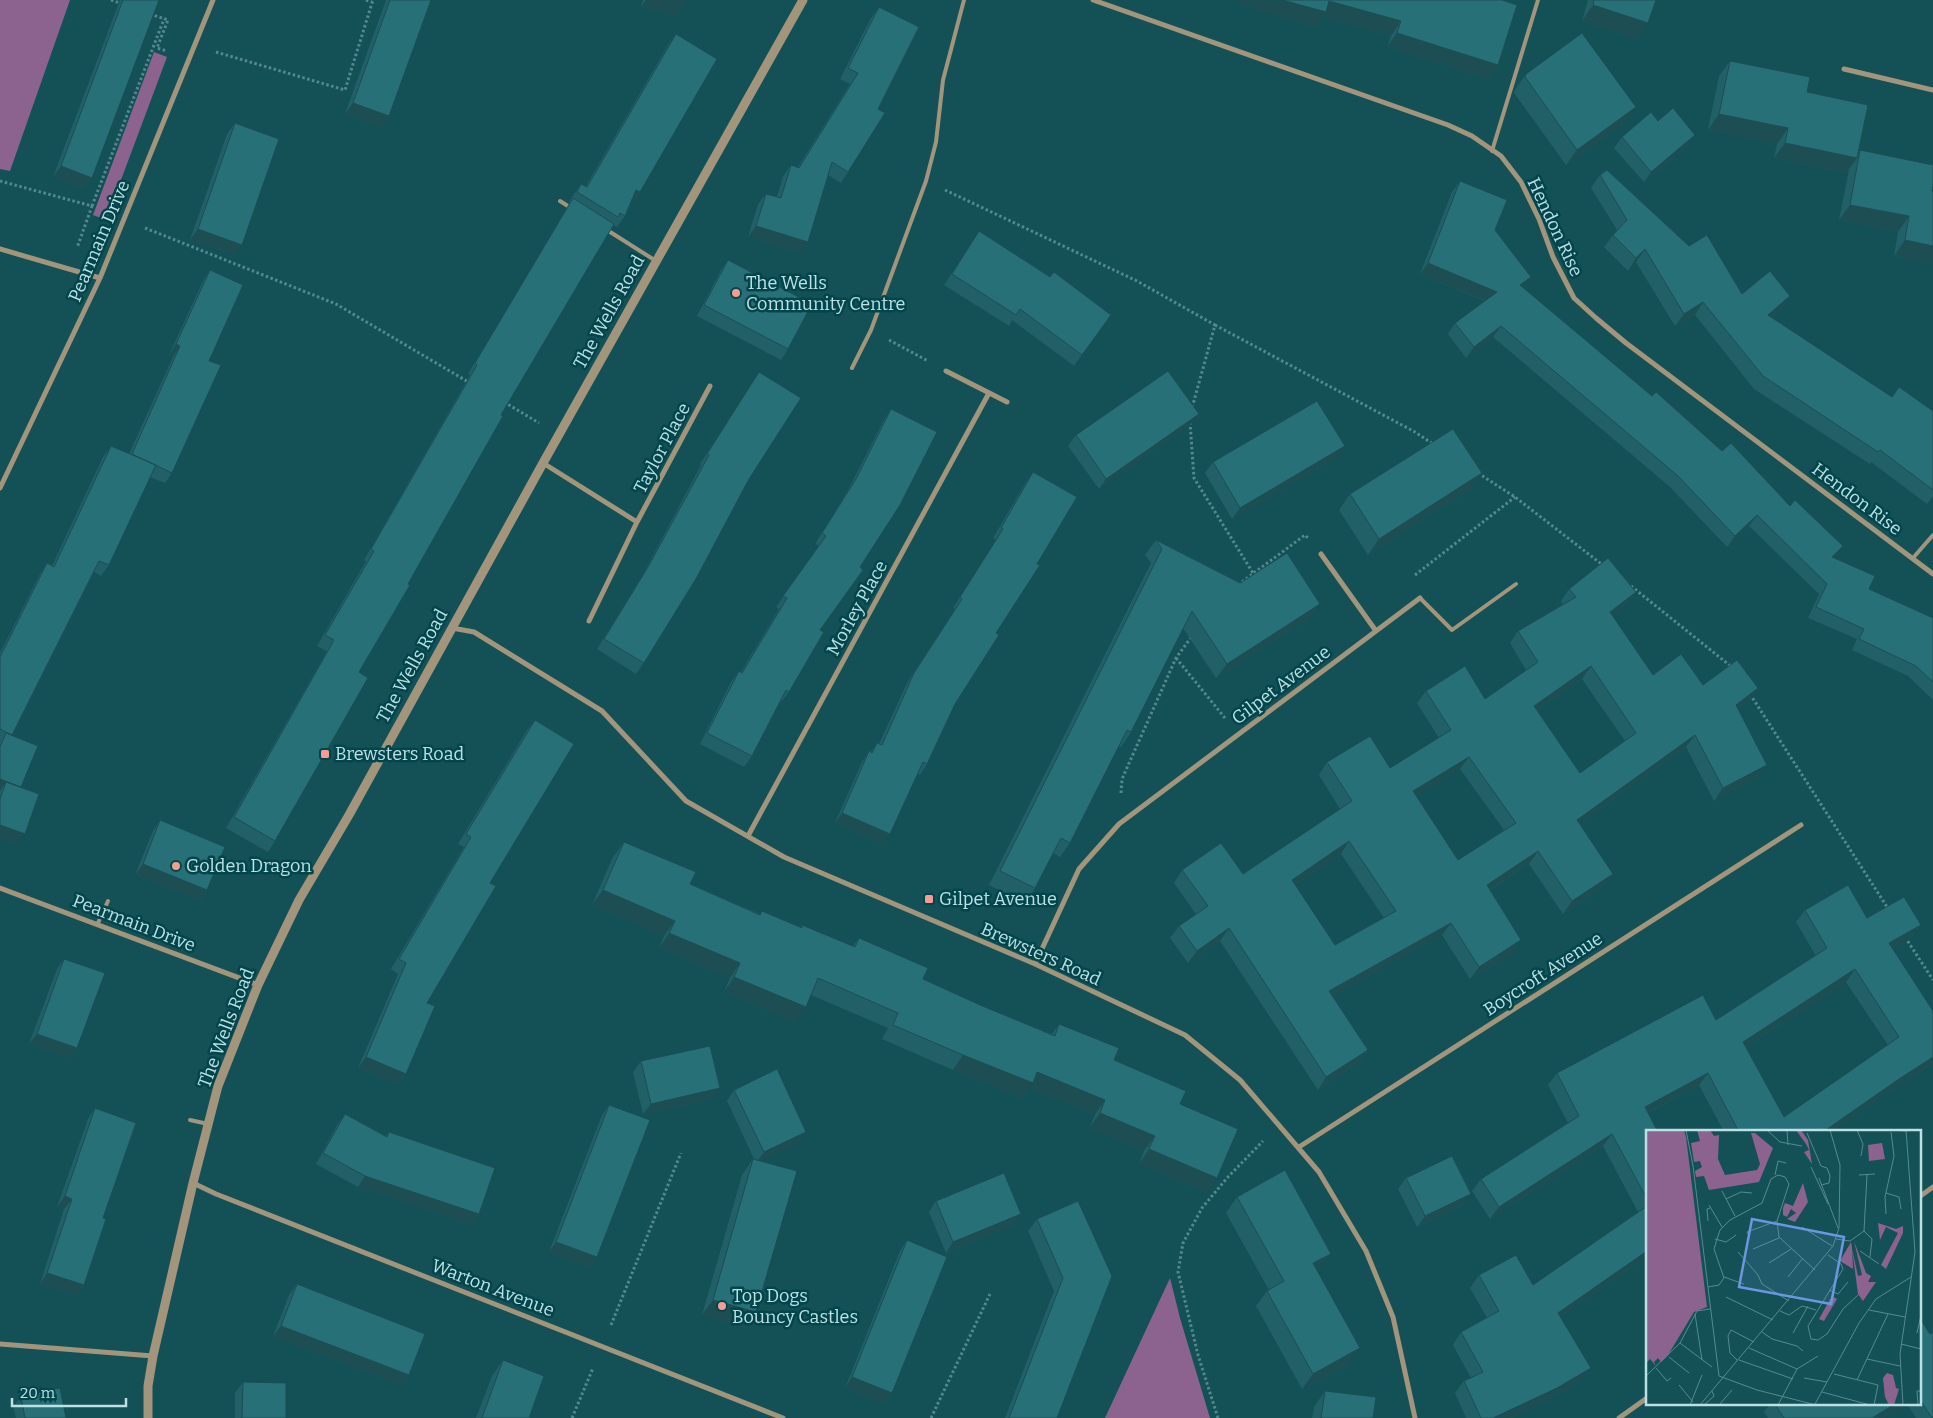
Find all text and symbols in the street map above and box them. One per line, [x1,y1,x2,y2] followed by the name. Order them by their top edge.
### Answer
[1522,174,1588,280] street label: Hendon Rise
[64,177,134,305] street label: Pearmain Drive
[569,251,650,373] street label: The Wells Road
[746,272,905,315] place label: The Wells Community Centre
[730,287,742,299] marker: The Wells Community Centre
[629,399,695,497] street label: Taylor Place
[1808,458,1906,540] street label: Hendon Rise
[822,557,892,659] street label: Morley Place
[372,605,453,727] street label: The Wells Road
[1227,641,1335,729] street label: Gilpet Avenue
[335,743,465,765] place label: Brewsters Road
[319,748,331,760] marker: Brewsters Road
[186,855,312,877] place label: Golden Dragon
[170,860,182,872] marker: Golden Dragon
[939,888,1057,910] place label: Gilpet Avenue
[70,890,198,956] street label: Pearmain Drive
[923,893,935,905] marker: Gilpet Avenue
[977,918,1105,990] street label: Brewsters Road
[1479,927,1607,1021] street label: Boycroft Avenue
[193,965,259,1091] street label: The Wells Road
[1646,1130,1920,1406] inset map
[429,1255,557,1321] street label: Warton Avenue
[732,1285,858,1328] place label: Top Dogs Bouncy Castles
[716,1300,728,1312] marker: Top Dogs Bouncy Castles
[12,1376,126,1408] scale bar
[20,1384,56,1402] text: 20 m

